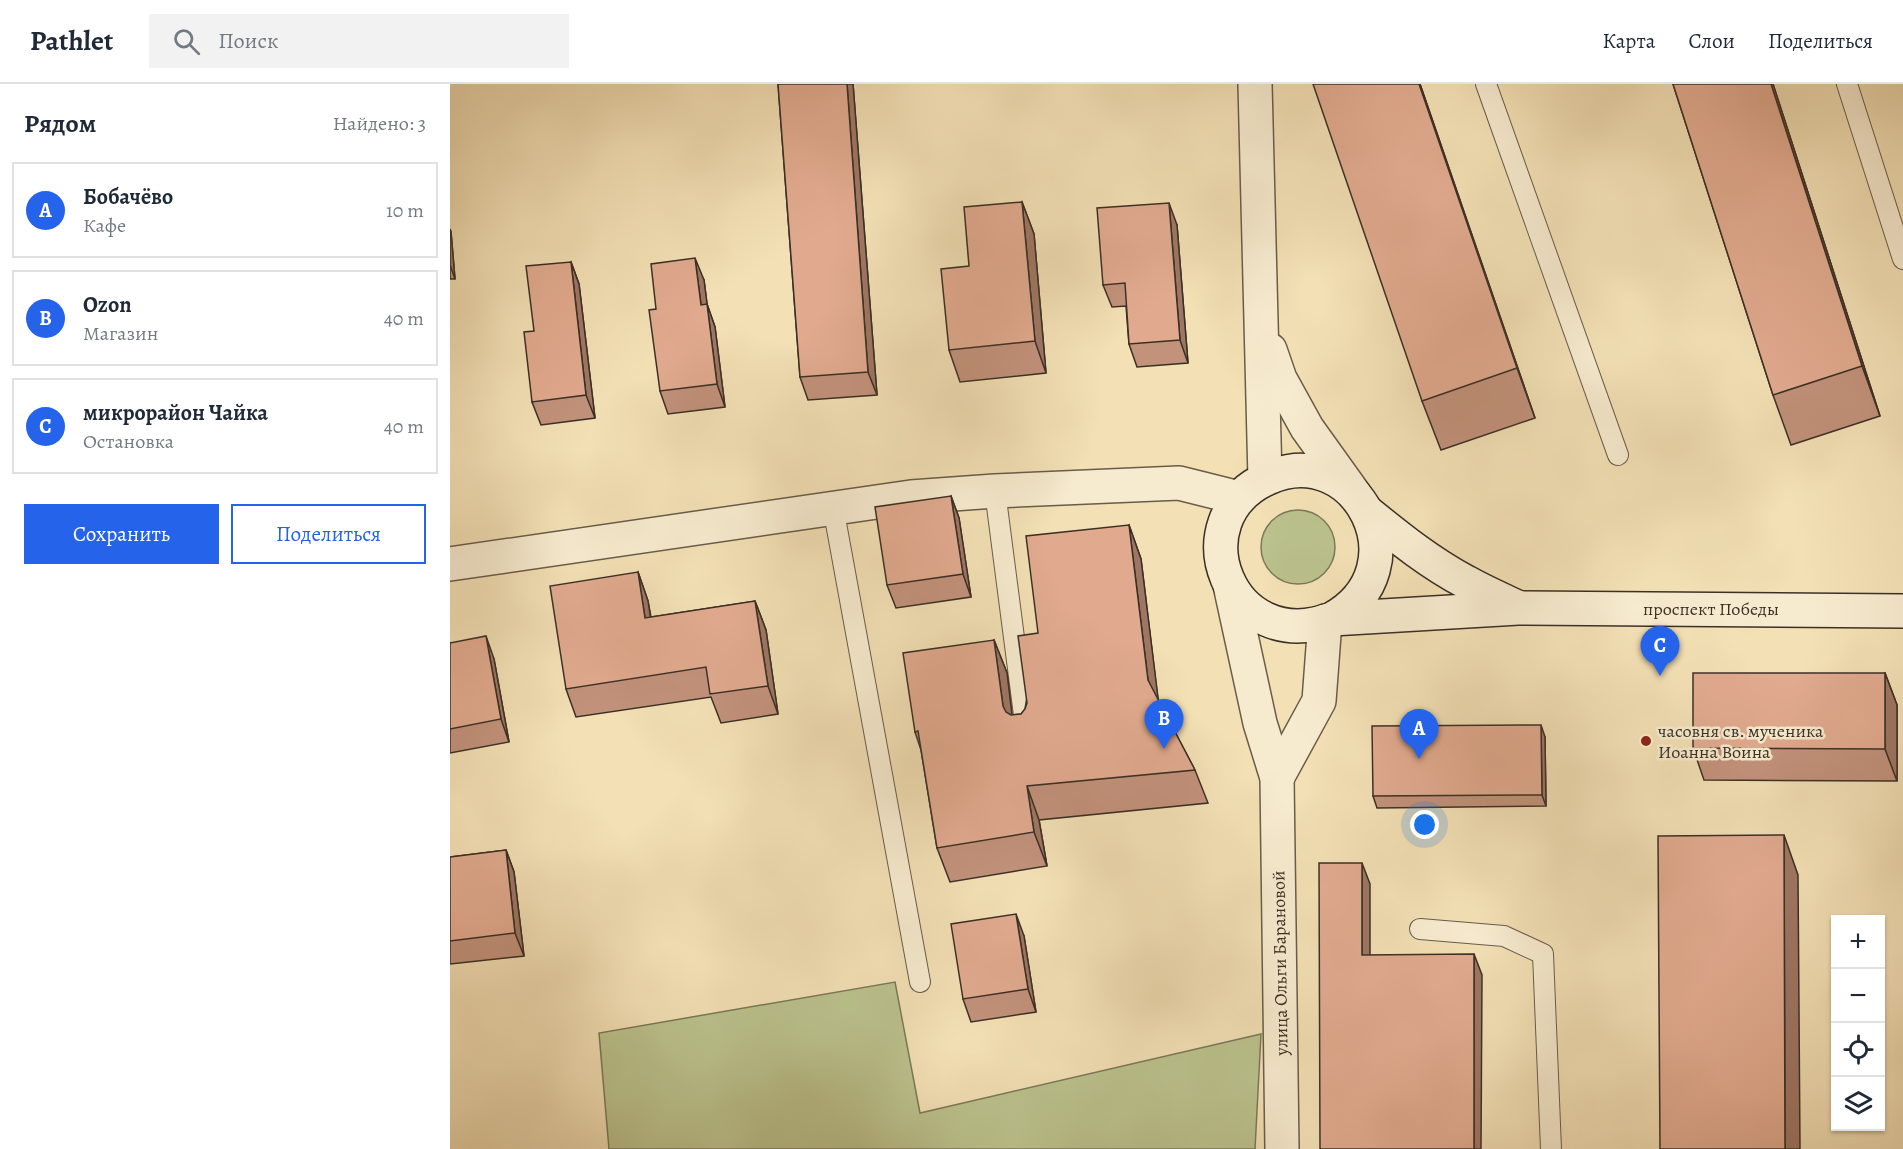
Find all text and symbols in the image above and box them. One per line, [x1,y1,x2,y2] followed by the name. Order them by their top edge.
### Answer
[149,14,569,68] search box
[30,22,113,60] text: Pathlet
[170,25,203,58] icon: search
[218,26,278,56] text: Поиск
[1602,27,1655,55] text: Карта
[1688,27,1735,55] text: Слои
[1768,27,1873,55] text: Поделиться
[24,106,96,141] text: Рядом
[333,110,426,137] text: Найдено: 3
[83,182,173,212] text: Бобачёво
[39,197,52,224] text: A
[386,197,424,224] text: 10 m
[83,212,126,239] text: Кафе
[83,290,132,320] text: Ozon
[39,305,52,332] text: B
[384,305,424,332] text: 40 m
[83,320,158,347] text: Магазин
[83,398,268,428] text: микрорайон Чайка
[39,413,52,440] text: C
[384,413,424,440] text: 40 m
[83,428,174,455] text: Остановка
[24,504,219,564] button: Сохранить
[231,504,426,564] button: Поделиться
[1643,597,1779,621] street label: проспект Победы
[1640,626,1680,676] pin: C
[1144,700,1184,749] pin: B
[1400,710,1438,759] pin: A
[1658,719,1824,764] place label: часовня св. мученика Иоанна Воина
[1639,734,1653,748] marker: часовня св. мученика Иоанна Воина
[1410,810,1439,839] your location
[1266,870,1294,1057] street label: улица Ольги Барановой
[1831,915,1885,1131] map controls
[1831,915,1885,969] button: +
[1831,969,1885,1023] button: −
[1831,1023,1885,1077] button: locate
[1831,1077,1885,1131] button: layers

